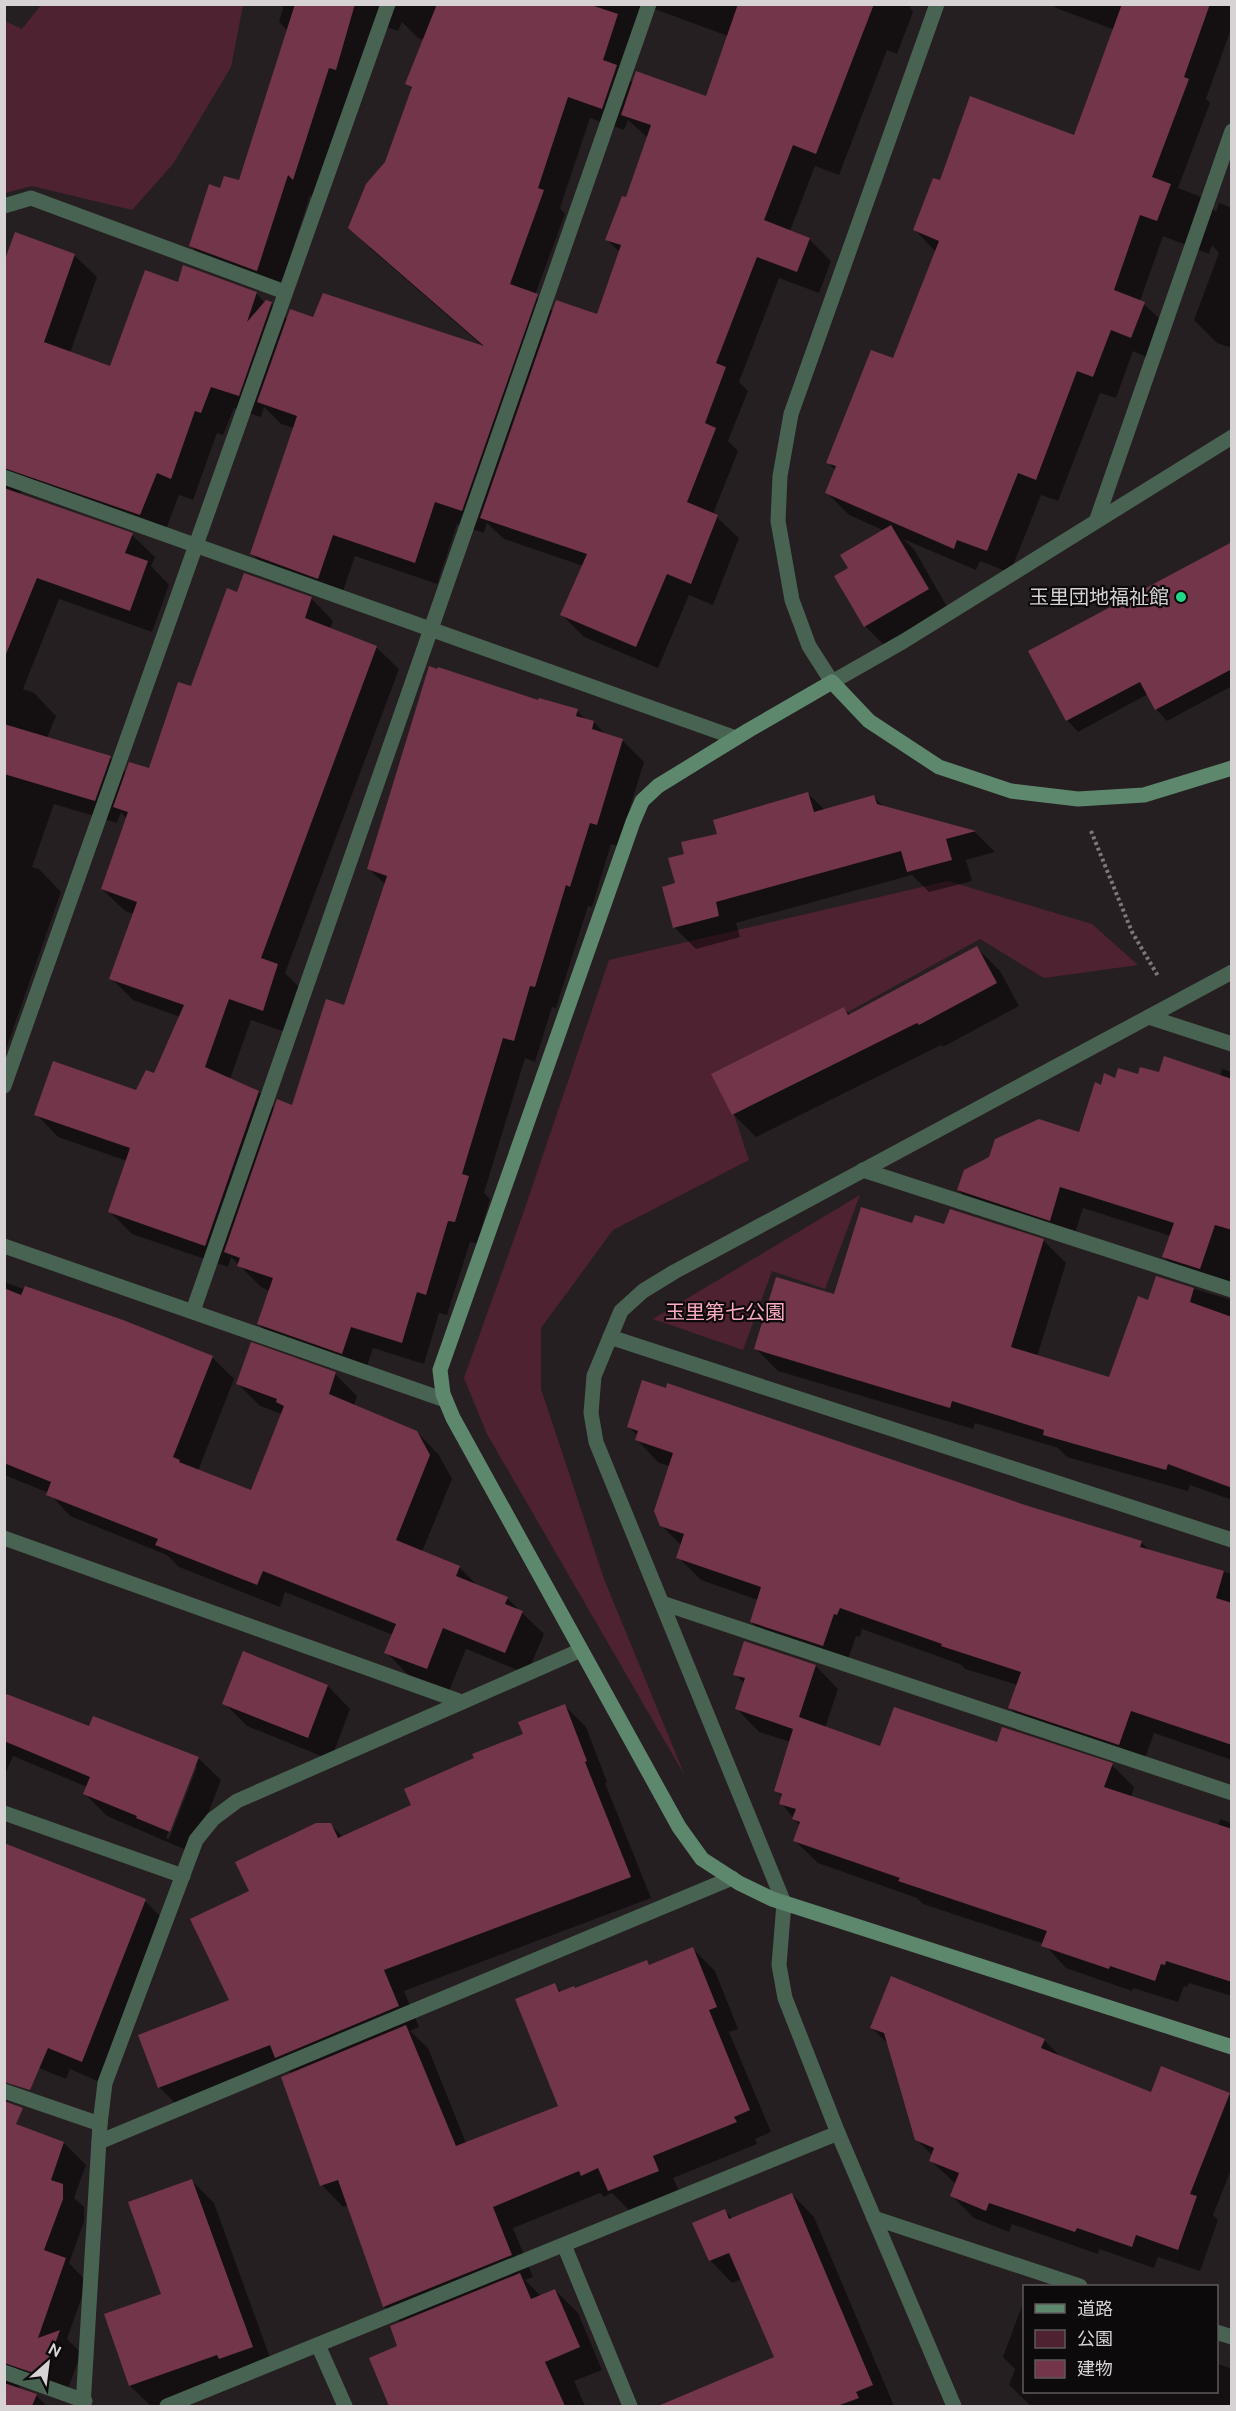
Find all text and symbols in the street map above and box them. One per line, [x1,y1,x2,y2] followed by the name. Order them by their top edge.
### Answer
[1029,585,1169,608] place label: 玉里団地福祉館
[1174,590,1188,604] marker: 玉里団地福祉館
[665,1300,785,1323] park label: 玉里第七公園
[1023,2285,1218,2393] legend
[1077,2298,1113,2318] text: 道路
[1077,2328,1113,2348] text: 公園
[18,2333,78,2393] north arrow
[46,2339,65,2361] text: N
[1077,2358,1113,2378] text: 建物

